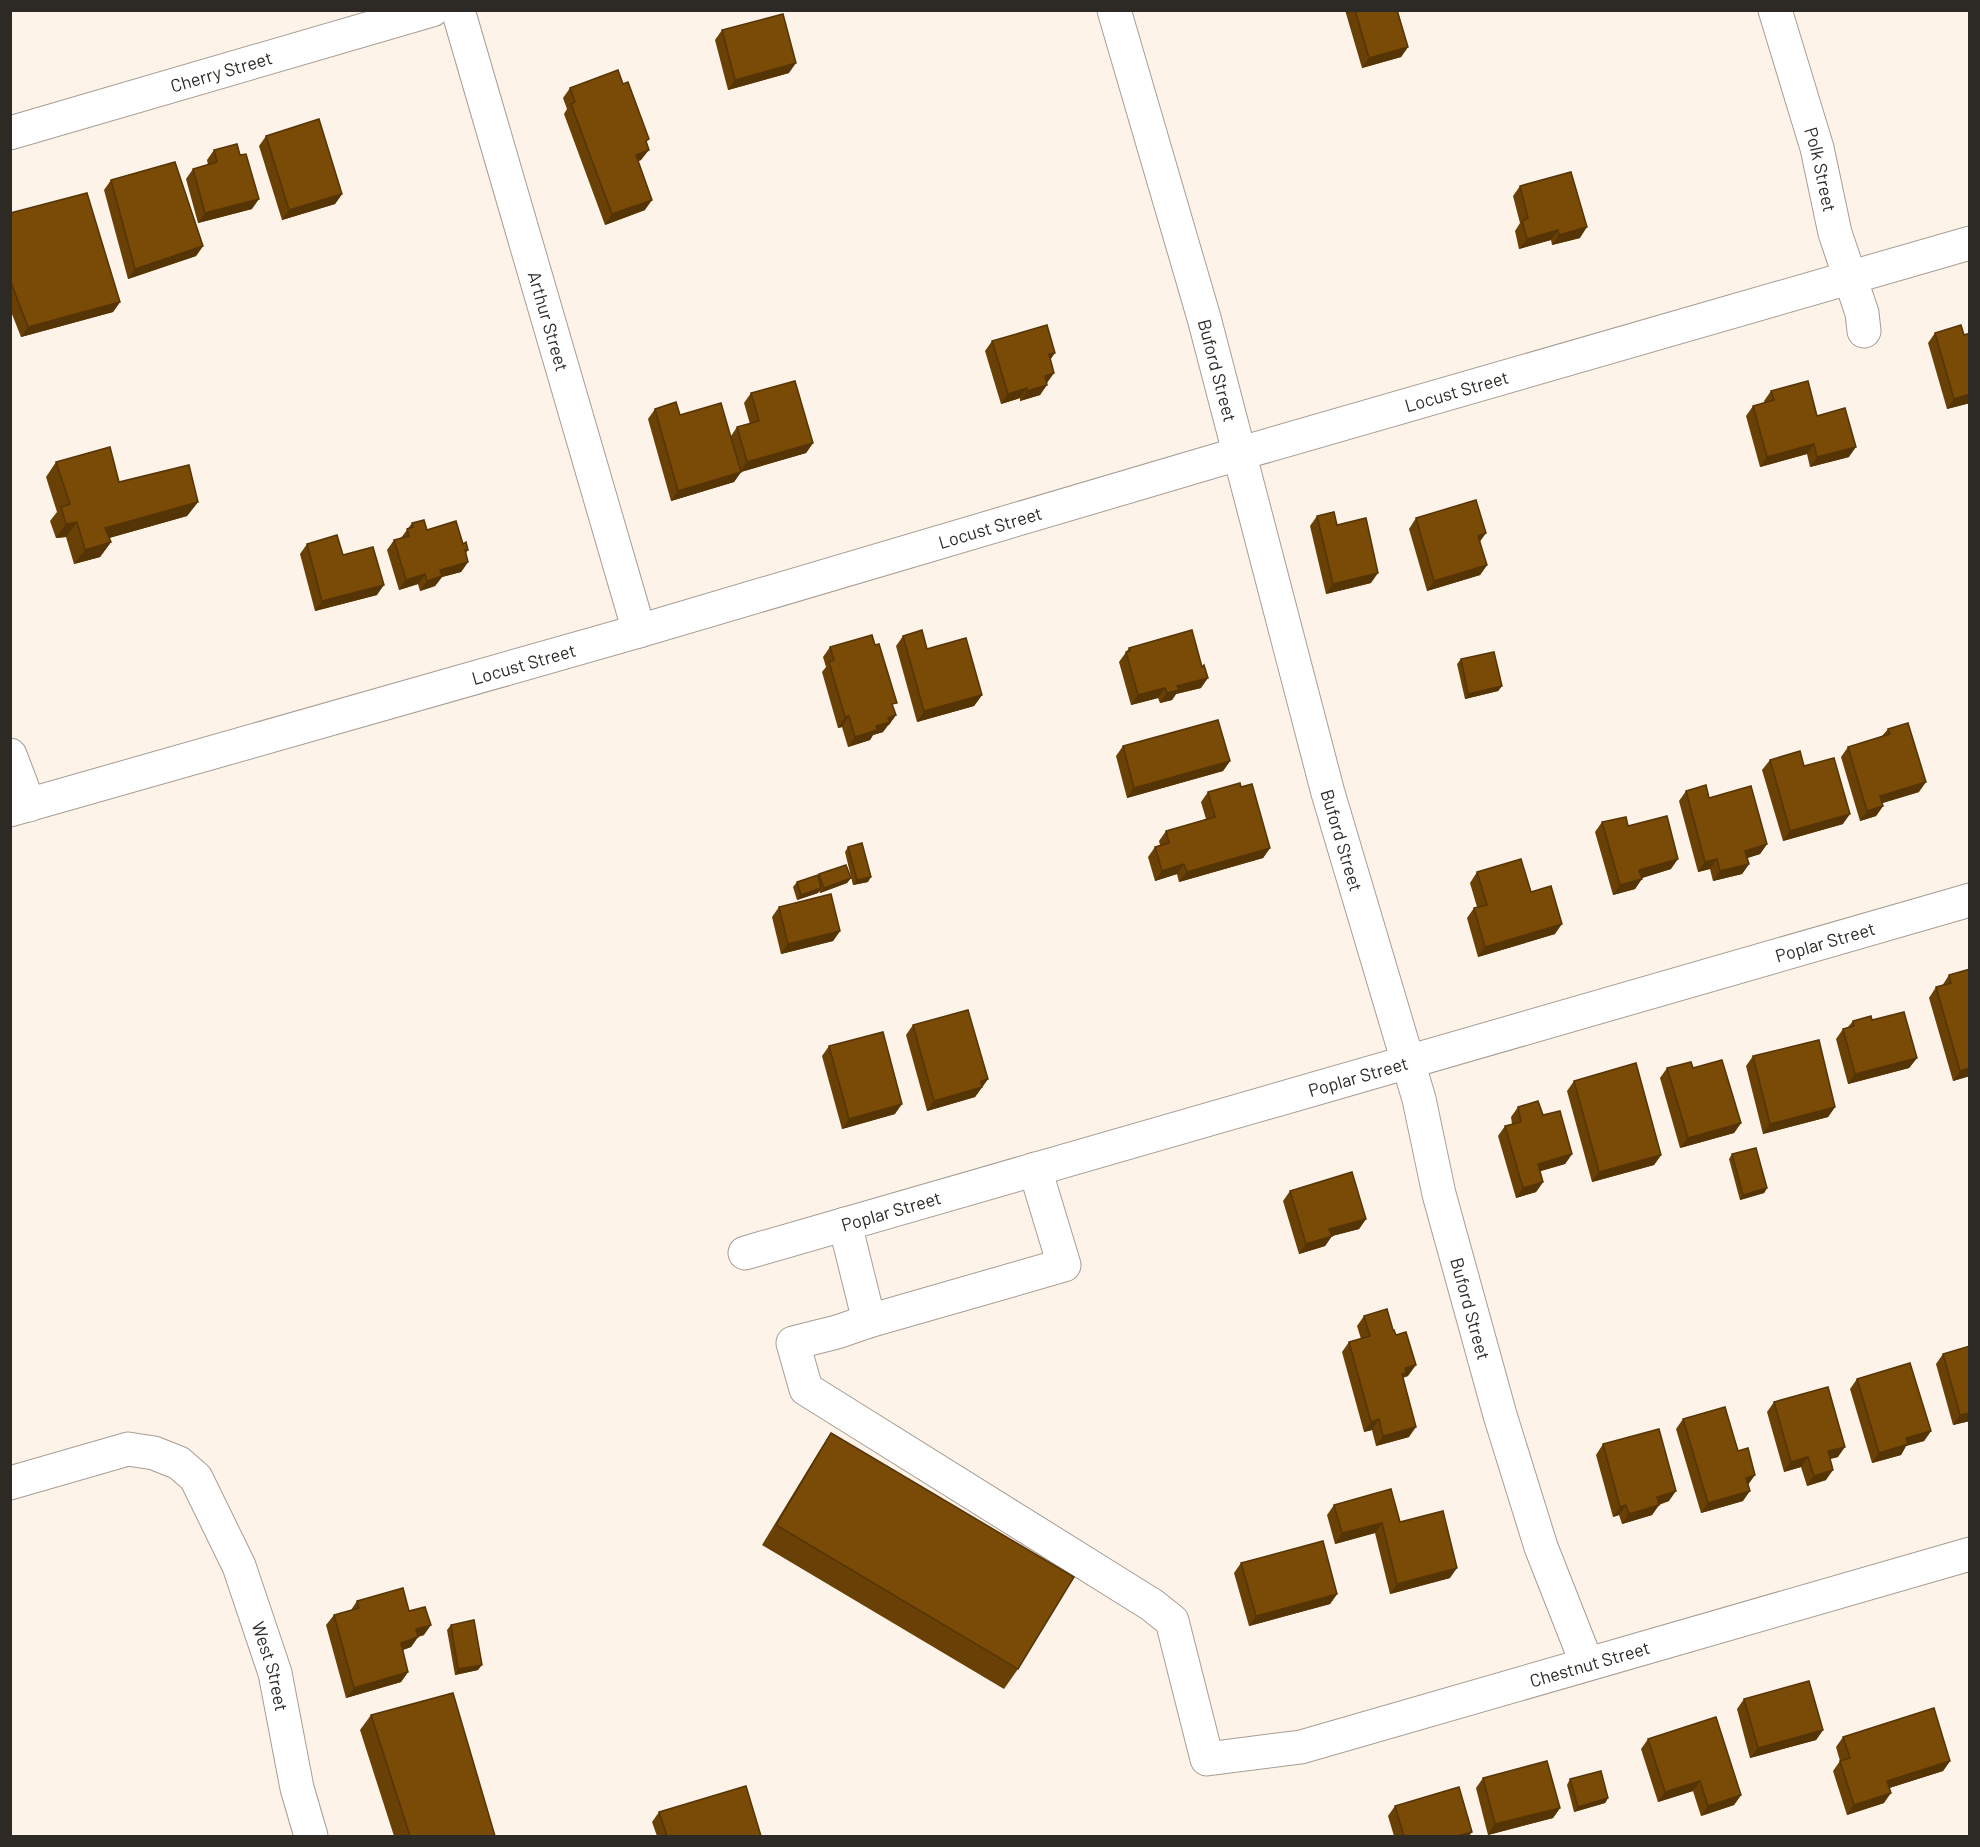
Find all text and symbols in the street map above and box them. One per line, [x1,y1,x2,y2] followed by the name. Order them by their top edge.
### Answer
[168,46,275,97] street label: Cherry Street
[1800,124,1841,214] street label: Polk Street
[524,269,574,374] street label: Arthur Street
[1194,317,1242,424] street label: Buford Street
[1402,366,1511,416] street label: Locust Street
[936,502,1044,553] street label: Locust Street
[469,639,578,689] street label: Locust Street
[1316,787,1368,894] street label: Buford Street
[1773,917,1877,967] street label: Poplar Street
[1306,1052,1410,1101] street label: Poplar Street
[839,1186,943,1236] street label: Poplar Street
[1446,1255,1495,1362] street label: Buford Street
[247,1619,293,1713] street label: West Street
[1527,1636,1652,1691] street label: Chestnut Street

